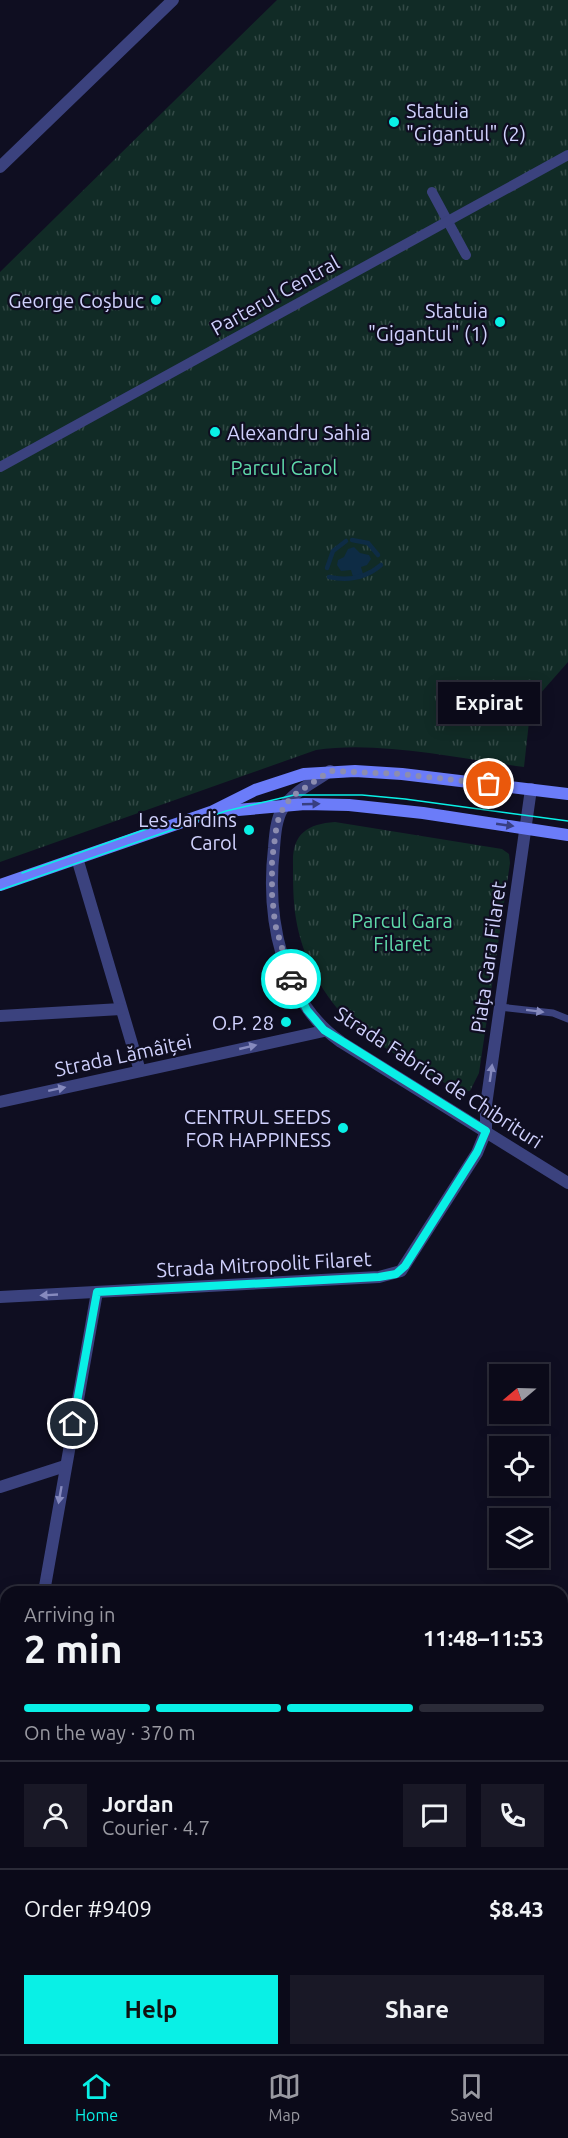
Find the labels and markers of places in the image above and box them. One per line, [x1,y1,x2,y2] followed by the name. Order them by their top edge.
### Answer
[406,99,526,145] place label: Statuia "Gigantul" (2)
[387,115,401,129] marker: Statuia "Gigantul" (2)
[8,289,144,312] place label: George Coșbuc
[149,293,163,307] marker: George Coșbuc
[368,299,488,345] place label: Statuia "Gigantul" (1)
[493,315,507,329] marker: Statuia "Gigantul" (1)
[227,421,371,444] place label: Alexandru Sahia
[208,425,222,439] marker: Alexandru Sahia
[438,682,540,724] callout: Expirat
[463,758,514,809] pin
[138,808,237,854] place label: Les Jardins Carol
[242,823,256,837] marker: Les Jardins Carol
[212,1011,274,1034] place label: O.P. 28
[279,1015,293,1029] marker: O.P. 28
[184,1105,331,1151] place label: CENTRUL SEEDS FOR HAPPINESS
[336,1121,350,1135] marker: CENTRUL SEEDS FOR HAPPINESS
[47,1398,98,1449] pin

